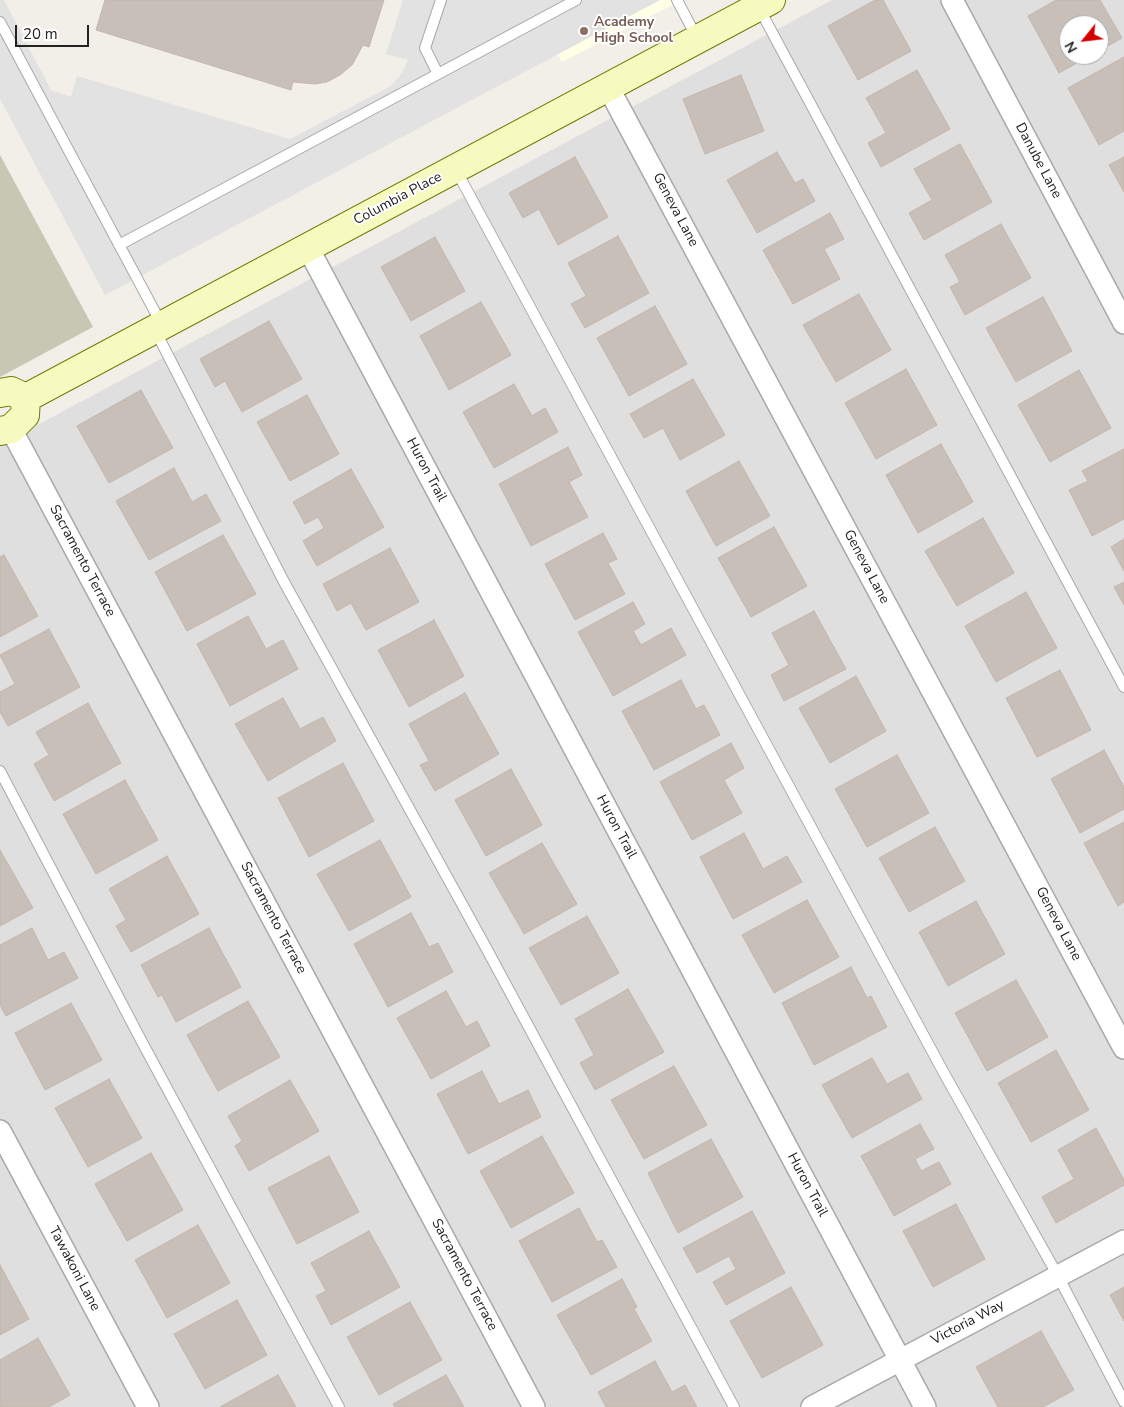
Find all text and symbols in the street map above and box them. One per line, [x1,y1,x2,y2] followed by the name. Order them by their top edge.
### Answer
[18,15,91,47] scale bar
[594,15,673,48] place label: Academy High School
[1059,15,1109,65] north arrow
[23,24,58,44] text: 20 m
[578,25,590,37] marker: Academy High School
[1060,38,1082,56] text: N
[1011,120,1065,202] street label: Danube Lane
[351,169,445,229] street label: Columbia Place
[648,170,702,250] street label: Geneva Lane
[402,435,450,505] street label: Huron Trail
[45,502,119,620] street label: Sacramento Terrace
[839,527,893,607] street label: Geneva Lane
[592,792,640,862] street label: Huron Trail
[236,859,310,977] street label: Sacramento Terrace
[1031,884,1085,964] street label: Geneva Lane
[783,1150,831,1220] street label: Huron Trail
[427,1216,501,1334] street label: Sacramento Terrace
[45,1224,103,1314] street label: Tawakoni Lane
[929,1297,1007,1349] street label: Victoria Way

